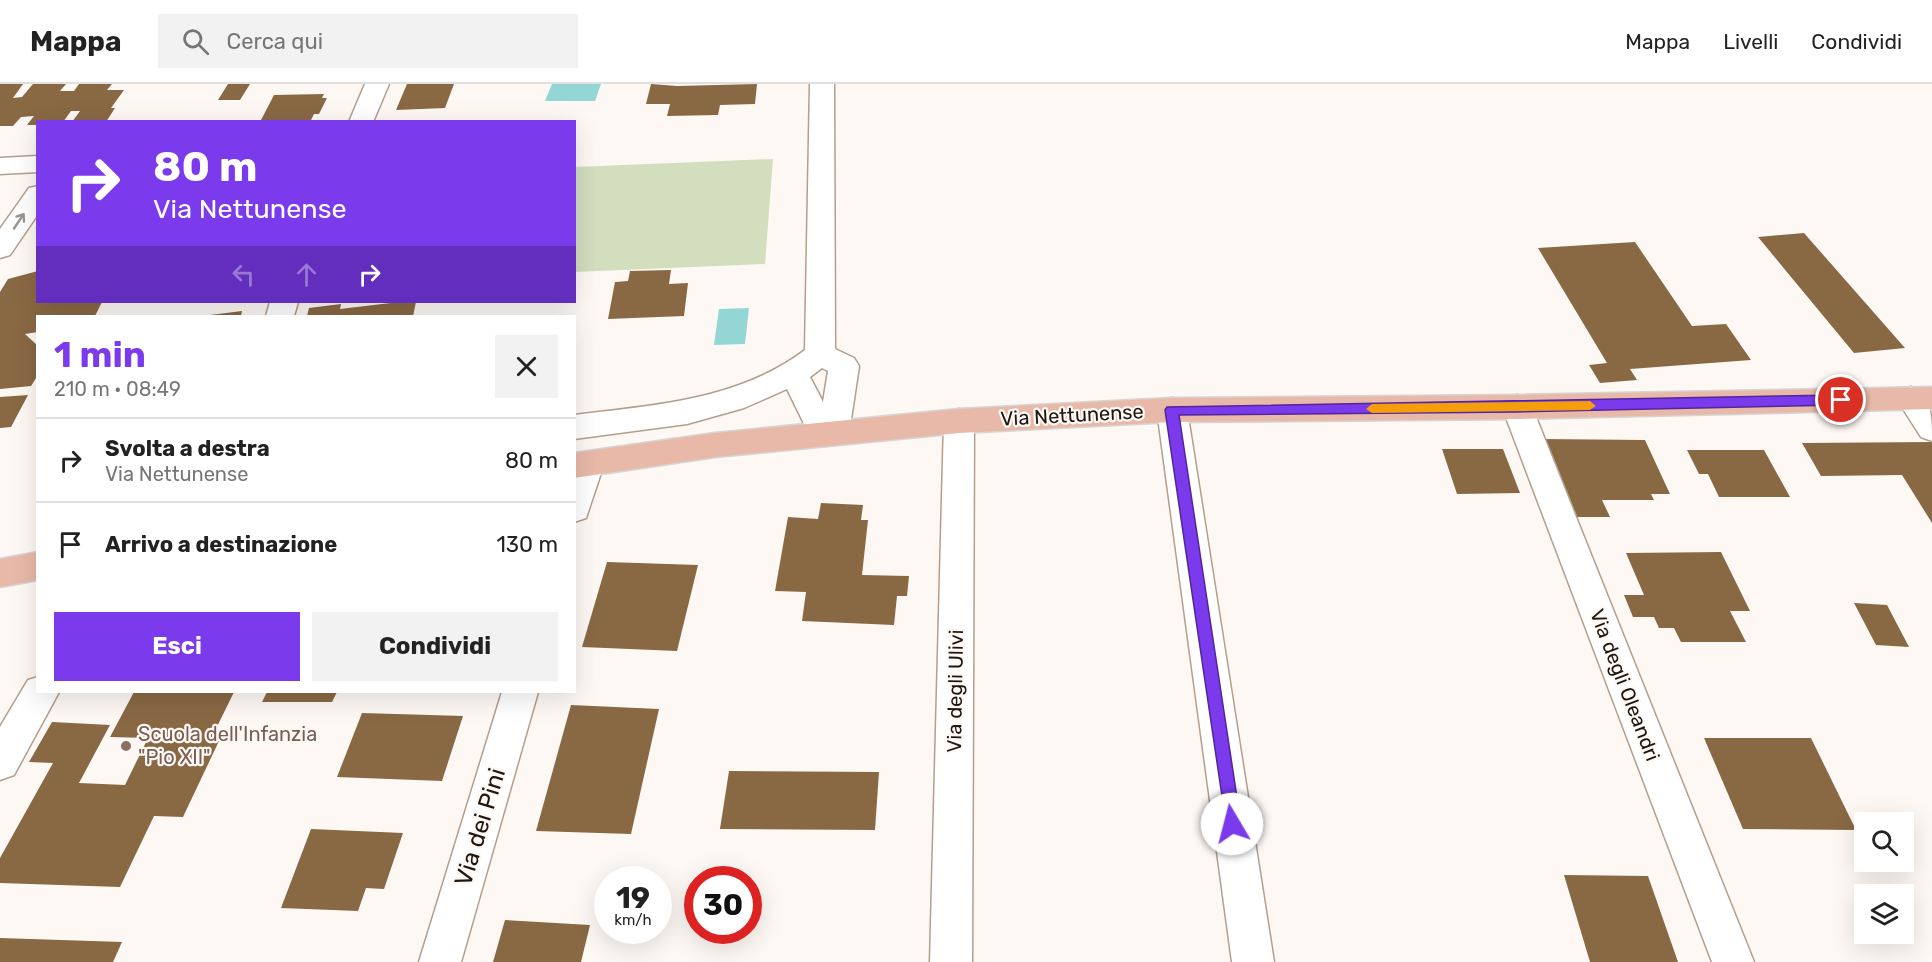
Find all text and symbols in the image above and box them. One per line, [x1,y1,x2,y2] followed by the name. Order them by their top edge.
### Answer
[158,14,578,68] search box
[30,25,122,58] text: Mappa
[179,25,212,58] icon: search
[227,28,323,55] text: Cerca qui
[1625,29,1690,54] text: Mappa
[1723,29,1778,54] text: Livelli
[1811,29,1902,54] text: Condividi
[153,142,257,192] text: 80 m
[54,144,132,222] icon: right
[153,193,347,225] text: Via Nettunense
[13,214,25,230] one-way arrow
[227,258,260,291] icon: left
[290,258,323,291] icon: ahead
[353,258,386,291] icon: right
[54,333,146,376] text: 1 min
[495,335,558,398] button: close
[1815,374,1866,425] pin
[54,377,181,401] text: 210 m · 08:49
[1824,383,1857,416] icon: arrive
[1000,399,1144,431] street label: Via Nettunense
[105,435,270,462] text: Svolta a destra
[54,444,87,477] icon: right
[505,447,558,474] text: 80 m
[105,462,248,486] text: Via Nettunense
[54,528,87,561] icon: arrive
[105,531,337,558] text: Arrivo a destinazione
[496,531,558,558] text: 130 m
[1585,606,1665,764] street label: Via degli Oleandri
[54,612,300,681] button: Esci
[312,612,558,681] button: Condividi
[942,629,968,753] street label: Via degli Ulivi
[138,722,317,769] place label: Scuola dell'Infanzia "Pio XII"
[119,739,133,753] marker: Scuola dell'Infanzia "Pio XII"
[449,765,511,889] street label: Via dei Pini
[1200,792,1264,856] position arrow
[1854,812,1914,944] map controls
[1854,812,1914,872] button: search
[684,866,762,944] speed limit sign: 30
[616,880,650,916] text: 19
[1854,884,1914,944] button: layers
[614,911,652,929] text: km/h

